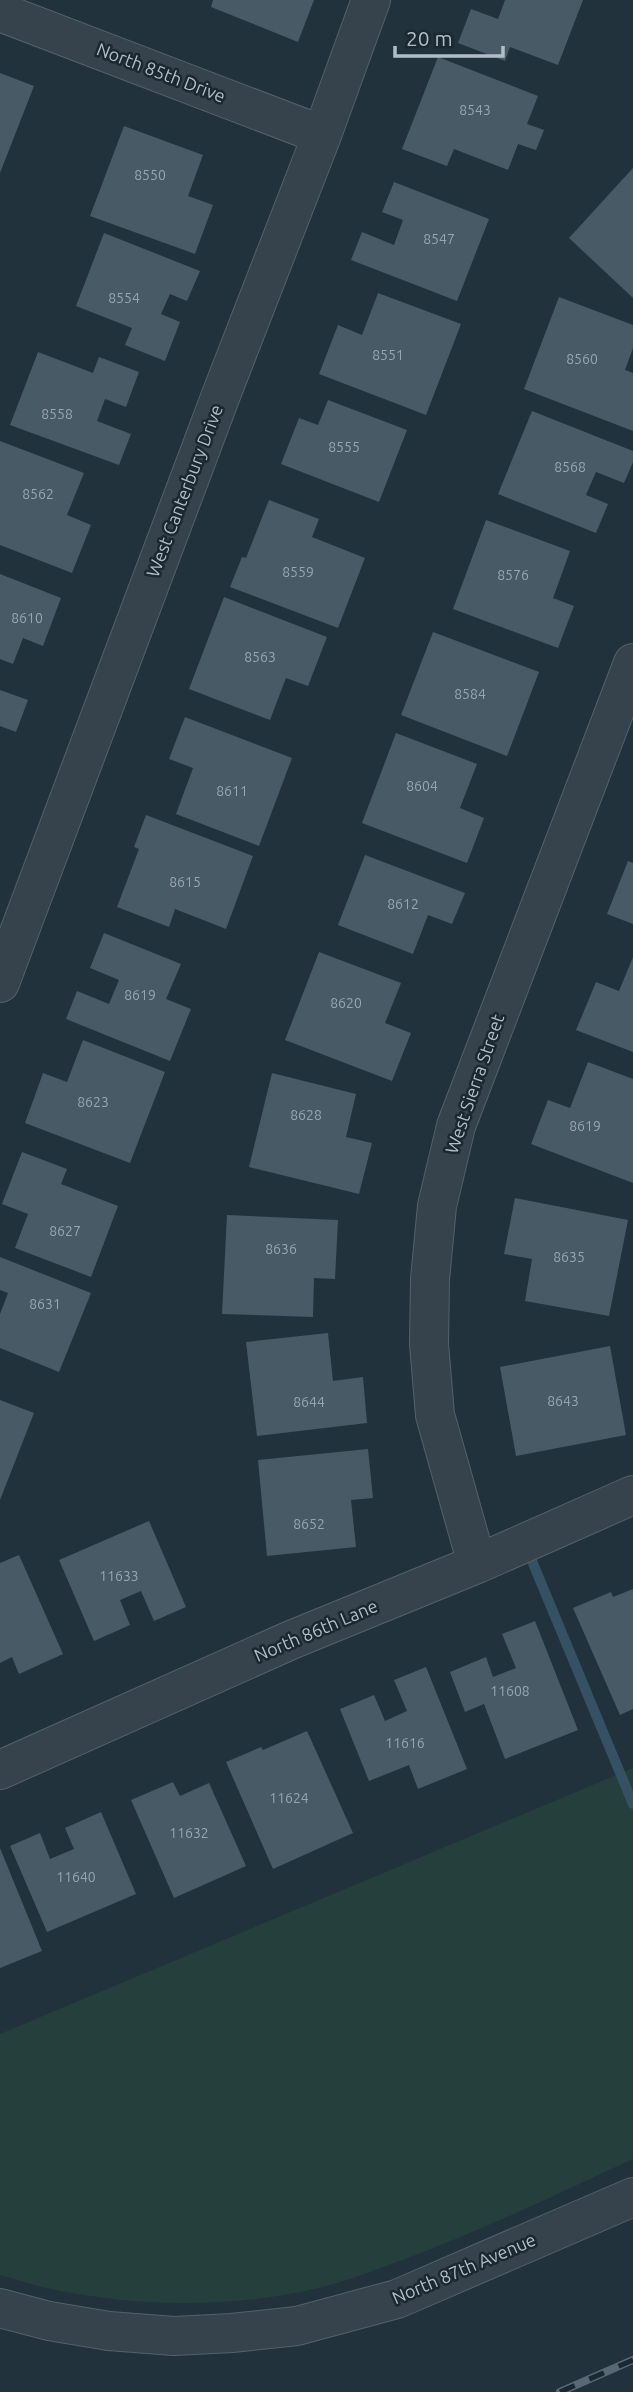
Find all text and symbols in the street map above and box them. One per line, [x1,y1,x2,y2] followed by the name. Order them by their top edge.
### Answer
[395,14,504,58] scale bar
[406,26,453,50] text: 20 m
[94,38,228,106] street label: North 85th Drive
[459,102,491,118] house number: 8543
[134,167,166,183] house number: 8550
[423,231,455,247] house number: 8547
[108,290,140,306] house number: 8554
[372,347,404,363] house number: 8551
[566,351,598,367] house number: 8560
[142,402,226,580] street label: West Canterbury Drive
[41,406,73,422] house number: 8558
[328,439,360,455] house number: 8555
[554,459,586,475] house number: 8568
[22,486,54,502] house number: 8562
[282,564,314,580] house number: 8559
[497,567,529,583] house number: 8576
[11,610,43,626] house number: 8610
[244,649,276,665] house number: 8563
[454,686,486,702] house number: 8584
[406,778,438,794] house number: 8604
[216,783,248,799] house number: 8611
[169,874,201,890] house number: 8615
[387,896,419,912] house number: 8612
[124,987,156,1003] house number: 8619
[330,995,362,1011] house number: 8620
[441,1011,507,1156] street label: West Sierra Street
[77,1094,109,1110] house number: 8623
[290,1107,322,1123] house number: 8628
[569,1118,601,1134] house number: 8619
[49,1223,81,1239] house number: 8627
[265,1241,297,1257] house number: 8636
[553,1249,585,1265] house number: 8635
[29,1296,61,1312] house number: 8631
[547,1393,579,1409] house number: 8643
[293,1394,325,1410] house number: 8644
[293,1516,325,1532] house number: 8652
[99,1568,139,1584] house number: 11633
[251,1595,380,1665] street label: North 86th Lane
[490,1683,530,1699] house number: 11608
[385,1735,425,1751] house number: 11616
[269,1790,309,1806] house number: 11624
[169,1825,209,1841] house number: 11632
[56,1869,96,1885] house number: 11640
[389,2229,538,2307] street label: North 87th Avenue

